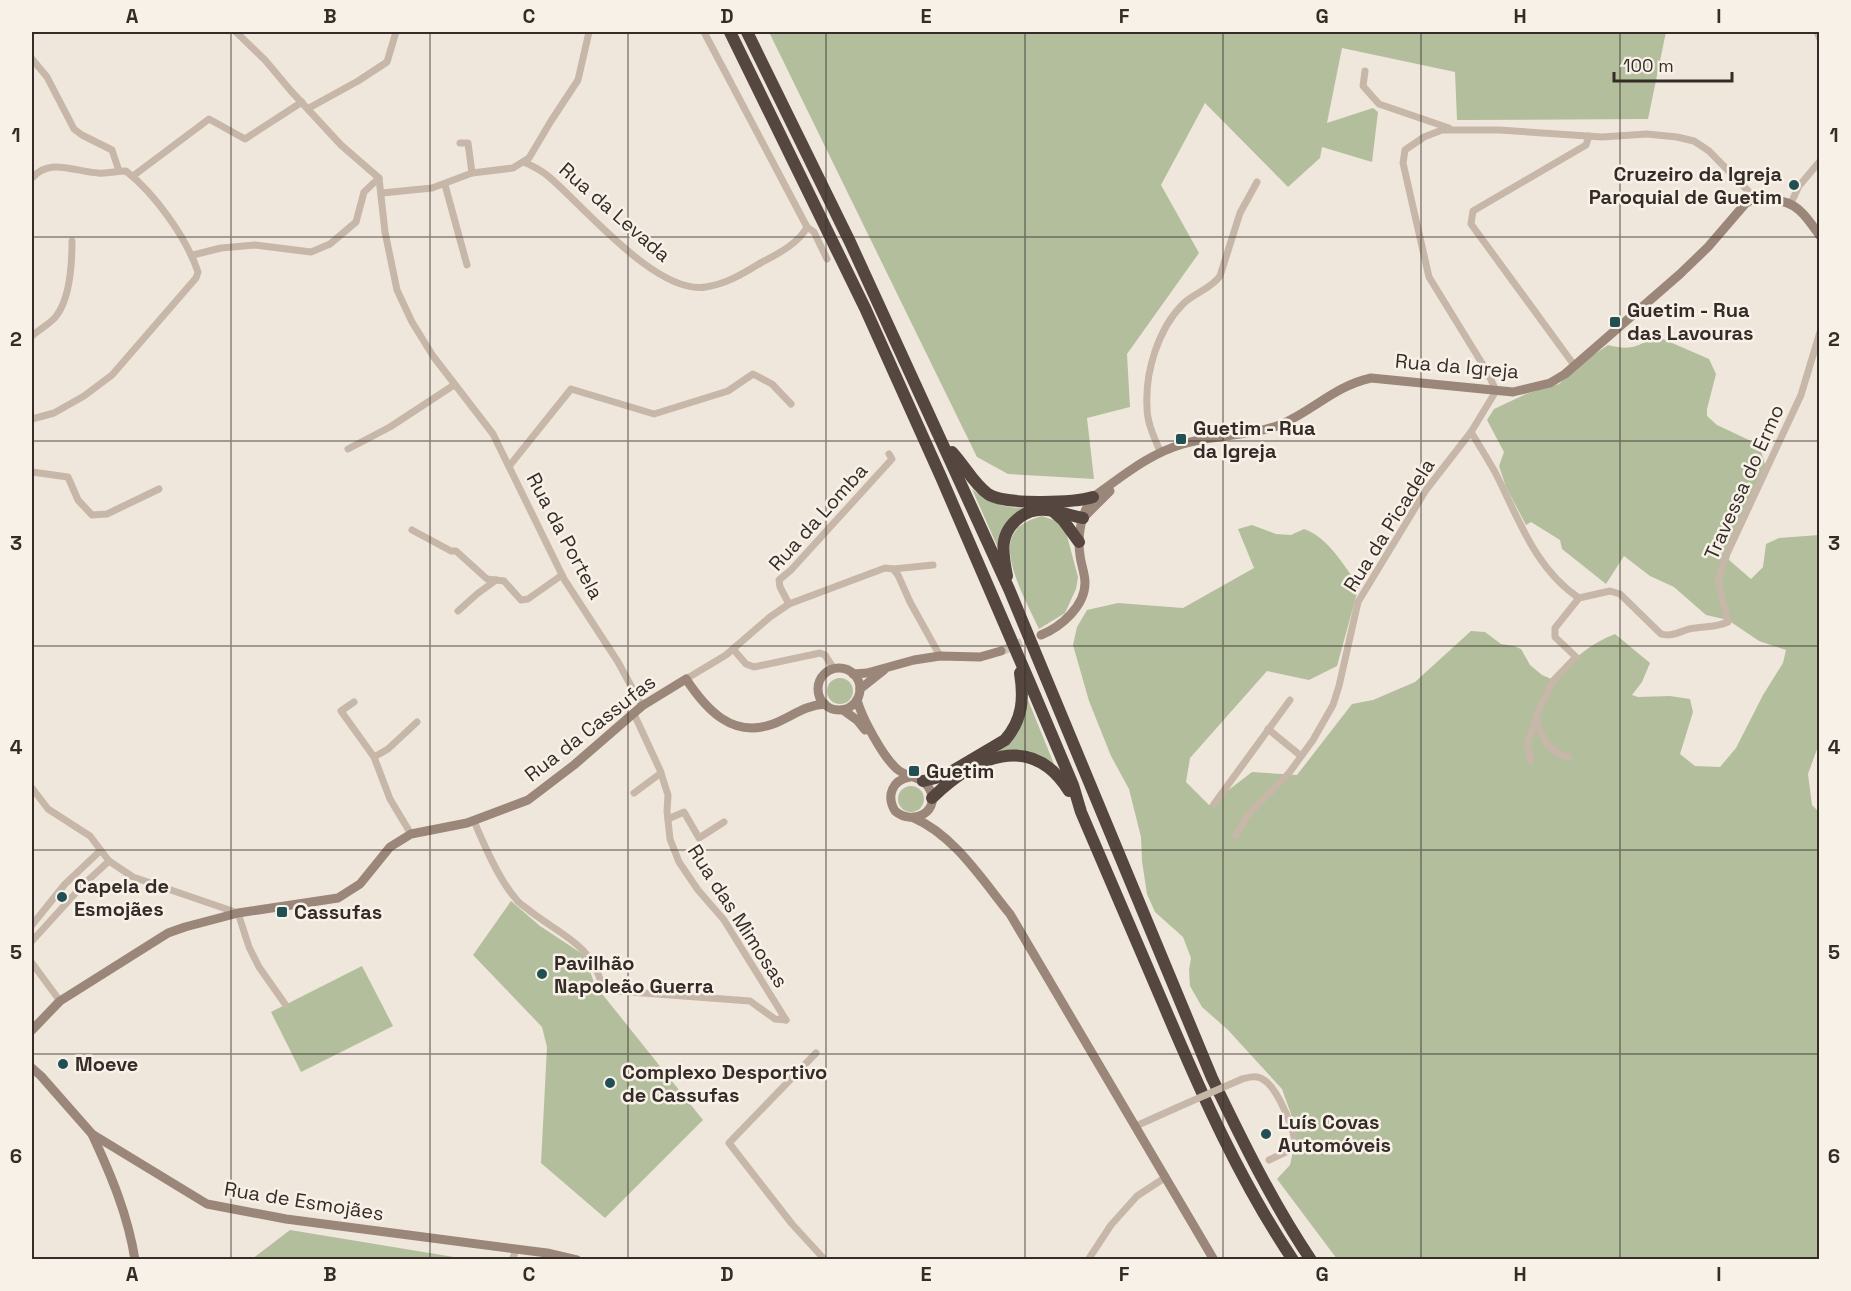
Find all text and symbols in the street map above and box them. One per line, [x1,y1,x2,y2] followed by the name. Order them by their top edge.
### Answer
[126,3,139,29] text: A
[323,3,337,29] text: B
[523,3,536,29] text: C
[720,3,734,29] text: D
[920,3,932,29] text: E
[1119,3,1130,29] text: F
[1315,3,1329,29] text: G
[1513,3,1527,29] text: H
[1716,3,1722,29] text: I
[1614,45,1732,83] scale bar
[1623,54,1674,77] text: 100 m
[11,122,21,148] text: 1
[1829,122,1839,148] text: 1
[554,156,676,268] street label: Rua da Levada
[1589,161,1782,210] place label: Cruzeiro da Igreja Paroquial de Guetim
[1787,178,1801,192] marker: Cruzeiro da Igreja Paroquial de Guetim
[1627,297,1754,346] place label: Guetim - Rua das Lavouras
[1608,315,1622,329] marker: Guetim - Rua das Lavouras
[10,326,22,352] text: 2
[1828,326,1840,352] text: 2
[1394,348,1520,384] street label: Rua da Igreja
[1698,400,1790,564] street label: Travessa do Ermo
[1193,415,1316,464] place label: Guetim - Rua da Igreja
[1174,432,1188,446] marker: Guetim - Rua da Igreja
[1338,454,1440,596] street label: Rua da Picadela
[763,458,873,576] street label: Rua da Lomba
[521,468,609,604] street label: Rua da Portela
[10,530,22,556] text: 3
[1828,530,1840,556] text: 3
[519,669,661,787] street label: Rua da Cassufas
[10,734,23,760] text: 4
[1828,734,1841,760] text: 4
[926,758,994,784] place label: Guetim
[907,764,921,778] marker: Guetim
[682,839,794,993] street label: Rua das Mimosas
[74,873,169,922] place label: Capela de Esmojães
[55,890,69,904] marker: Capela de Esmojães
[294,899,382,925] place label: Cassufas
[275,905,289,919] marker: Cassufas
[10,939,22,965] text: 5
[1828,939,1840,965] text: 5
[554,950,714,999] place label: Pavilhão Napoleão Guerra
[535,967,549,981] marker: Pavilhão Napoleão Guerra
[75,1051,138,1077] place label: Moeve
[56,1057,70,1071] marker: Moeve
[622,1059,827,1108] place label: Complexo Desportivo de Cassufas
[603,1076,617,1090] marker: Complexo Desportivo de Cassufas
[1278,1109,1391,1158] place label: Luís Covas Automóveis
[1259,1127,1273,1141] marker: Luís Covas Automóveis
[10,1143,22,1169] text: 6
[1828,1143,1840,1169] text: 6
[222,1176,386,1226] street label: Rua de Esmojães
[126,1261,139,1287] text: A
[323,1261,337,1287] text: B
[523,1261,536,1287] text: C
[720,1261,734,1287] text: D
[920,1261,932,1287] text: E
[1119,1261,1130,1287] text: F
[1315,1261,1329,1287] text: G
[1513,1261,1527,1287] text: H
[1716,1261,1722,1287] text: I

